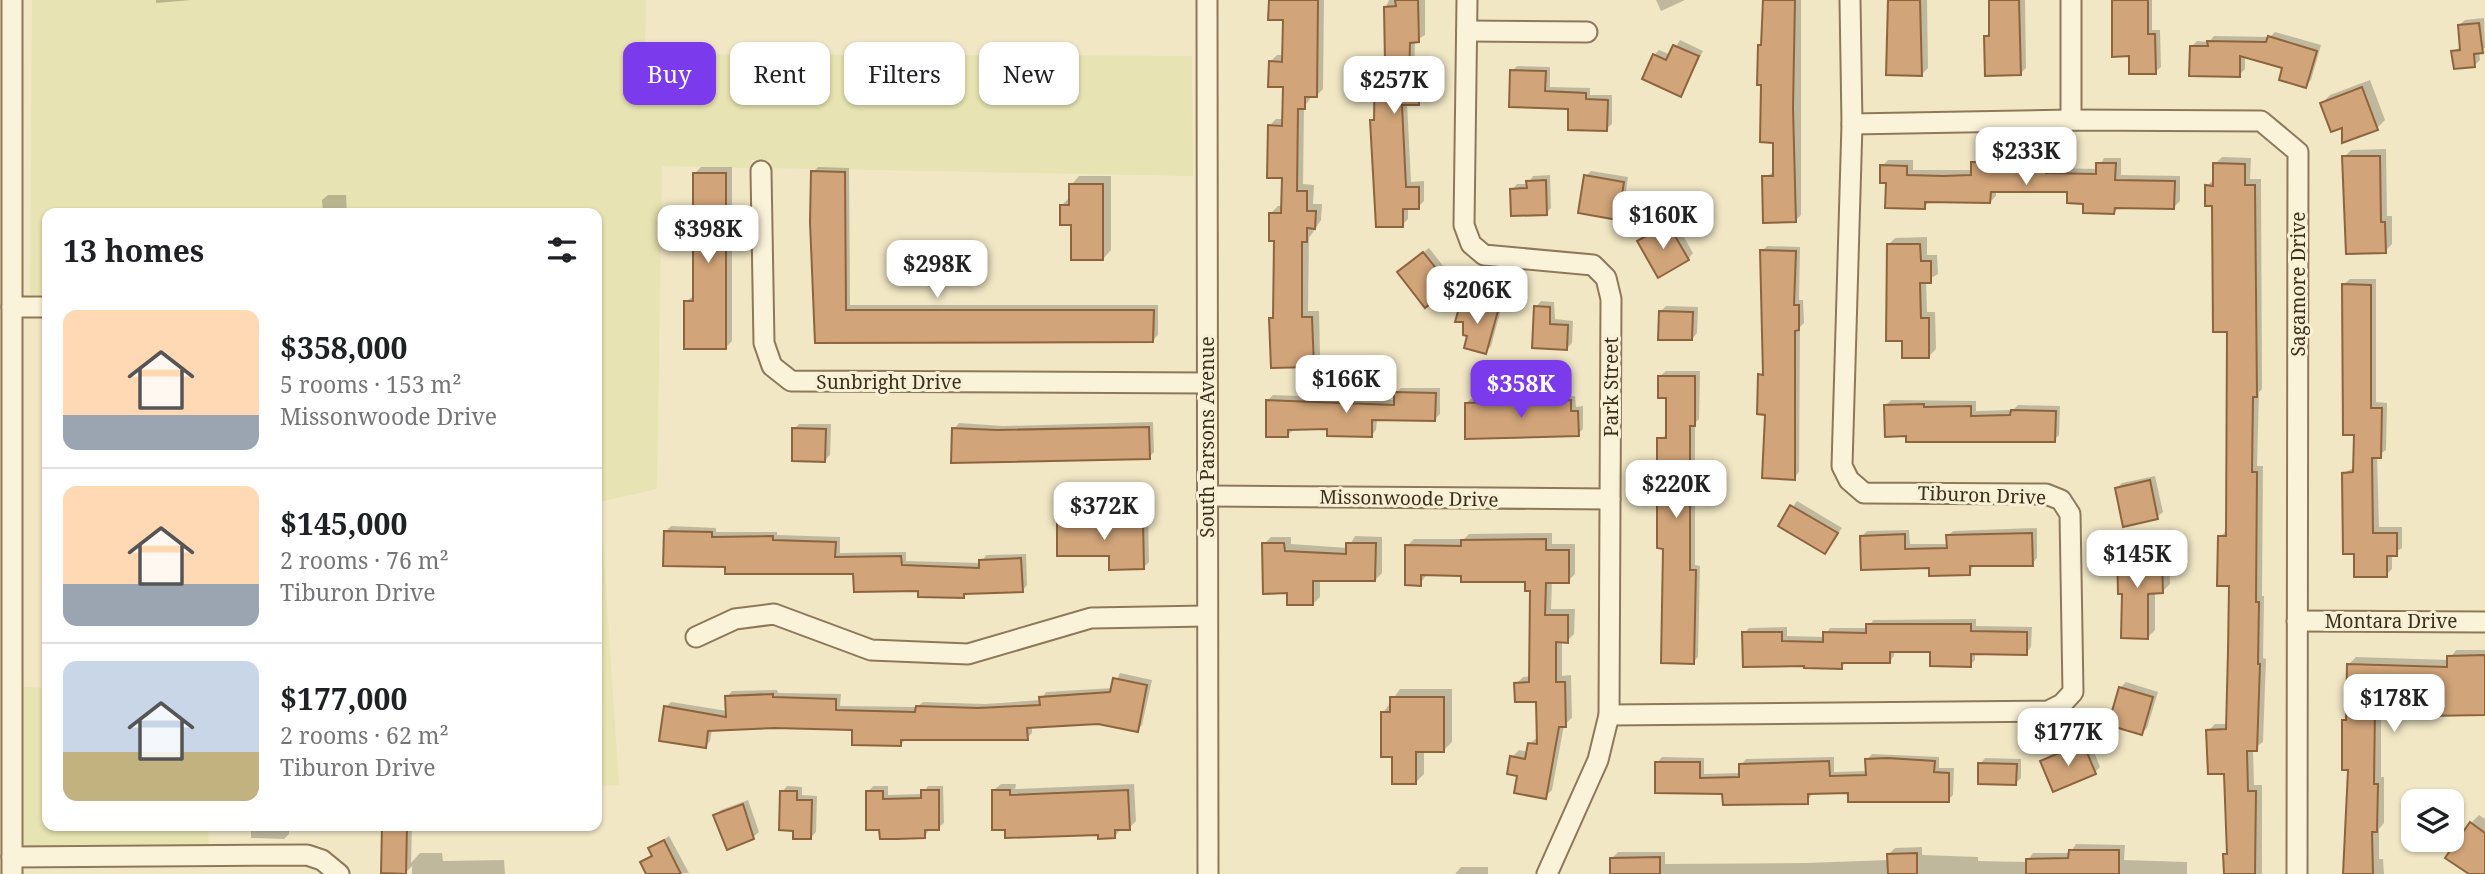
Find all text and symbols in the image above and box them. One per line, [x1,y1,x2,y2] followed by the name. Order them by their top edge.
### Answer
[623,42,716,105] chip: Buy
[730,42,830,105] chip: Rent
[844,42,965,105] chip: Filters
[979,42,1079,105] chip: New
[1345,57,1443,116] pin: $257K
[1360,63,1428,95] text: $257K
[1977,128,2075,187] pin: $233K
[1992,134,2060,166] text: $233K
[1614,191,1712,251] pin: $160K
[1629,198,1697,230] text: $160K
[659,205,757,265] pin: $398K
[674,212,742,244] text: $398K
[2285,212,2311,356] street label: Sagamore Drive
[63,230,204,271] text: 13 homes
[543,231,581,269] icon: filters
[888,240,986,300] pin: $298K
[903,247,971,279] text: $298K
[1428,266,1526,326] pin: $206K
[1443,273,1511,305] text: $206K
[280,327,407,368] text: $358,000
[1194,336,1220,538] street label: South Parsons Avenue
[1598,337,1624,437] street label: Park Street
[119,338,203,422] icon: home
[1297,356,1395,415] pin: $166K
[1472,360,1570,420] pin: $358K
[1312,362,1380,394] text: $166K
[1487,367,1555,399] text: $358K
[280,368,462,400] text: 5 rooms · 153 m²
[816,369,962,395] street label: Sunbright Drive
[280,400,497,432] text: Missonwoode Drive
[1627,461,1725,520] pin: $220K
[1642,467,1710,499] text: $220K
[1917,480,2047,510] street label: Tiburon Drive
[1055,482,1153,542] pin: $372K
[1319,483,1499,513] street label: Missonwoode Drive
[1070,489,1138,521] text: $372K
[280,503,407,544] text: $145,000
[119,514,203,598] icon: home
[2088,530,2186,590] pin: $145K
[2103,537,2171,569] text: $145K
[280,544,449,576] text: 2 rooms · 76 m²
[280,576,436,608] text: Tiburon Drive
[2325,608,2457,634] street label: Montara Drive
[2345,674,2443,734] pin: $178K
[280,678,407,719] text: $177,000
[2360,681,2428,713] text: $178K
[119,689,203,773] icon: home
[2019,708,2117,768] pin: $177K
[2034,715,2102,747] text: $177K
[280,719,449,751] text: 2 rooms · 62 m²
[280,751,436,783] text: Tiburon Drive
[2401,789,2464,852] map controls
[2401,789,2464,852] button: layers

